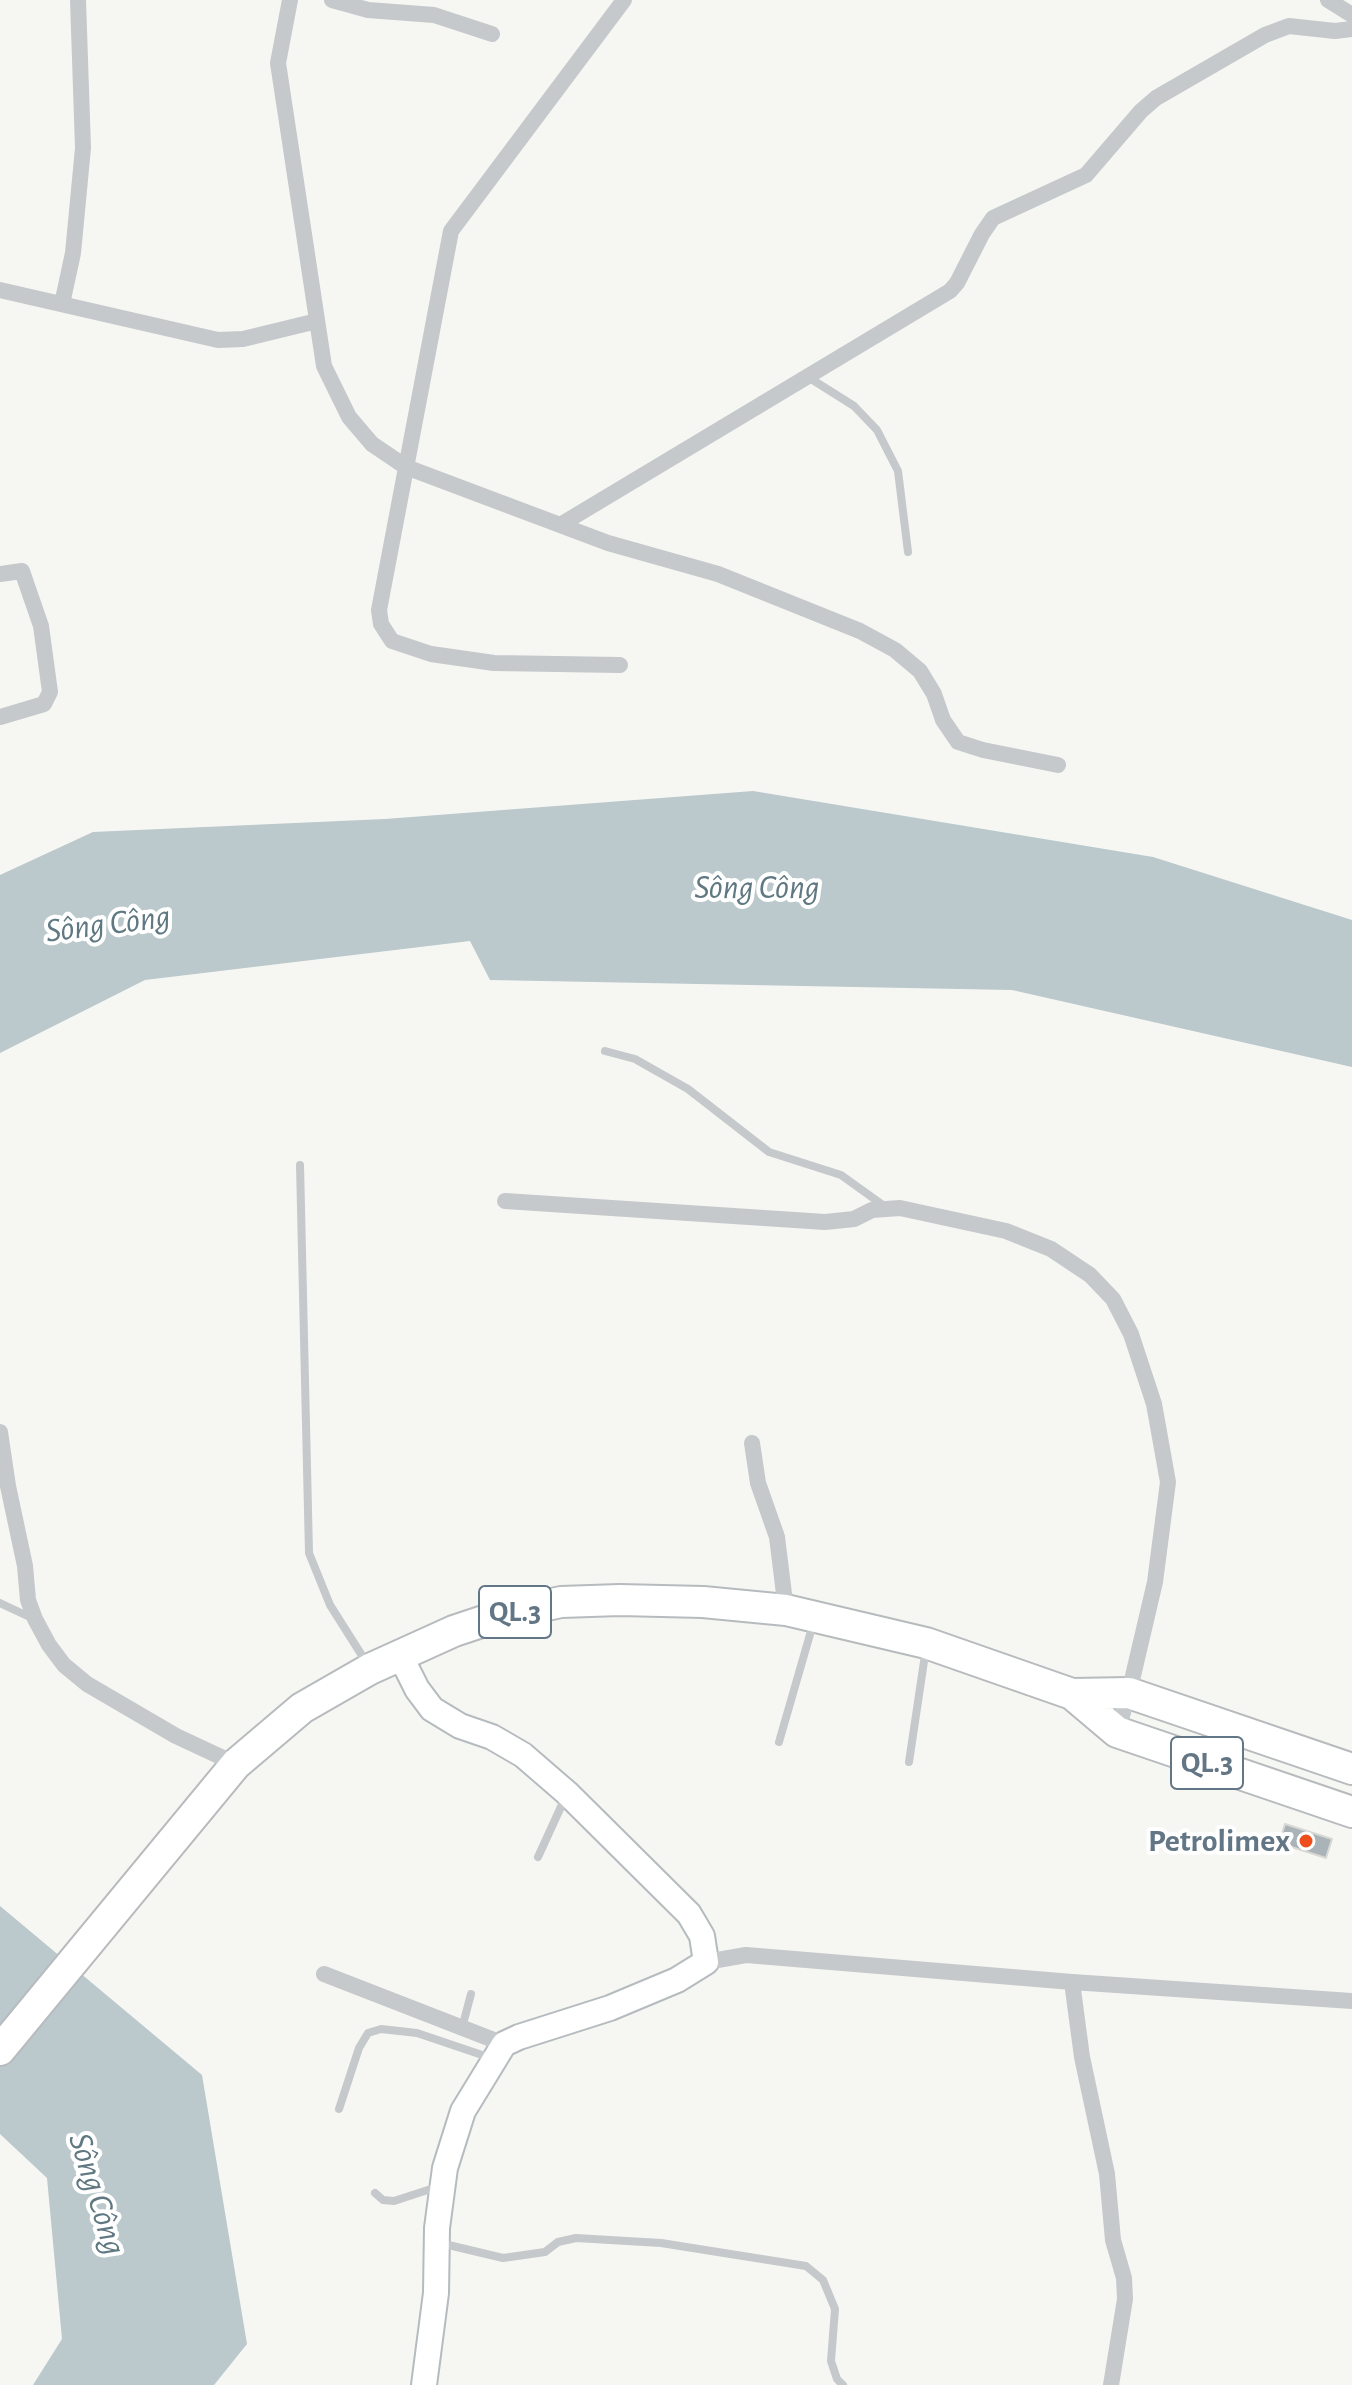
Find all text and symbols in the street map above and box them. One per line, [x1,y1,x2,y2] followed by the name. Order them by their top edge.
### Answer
[694,868,820,908] water label: Sông Công
[43,896,173,952] water label: Sông Công
[479,1586,551,1638] road number: QL.3
[1171,1737,1243,1789] road number: QL.3
[1148,1822,1290,1860] place label: Petrolimex
[1297,1832,1315,1850] marker: Petrolimex
[59,2128,135,2260] water label: Sông Công

